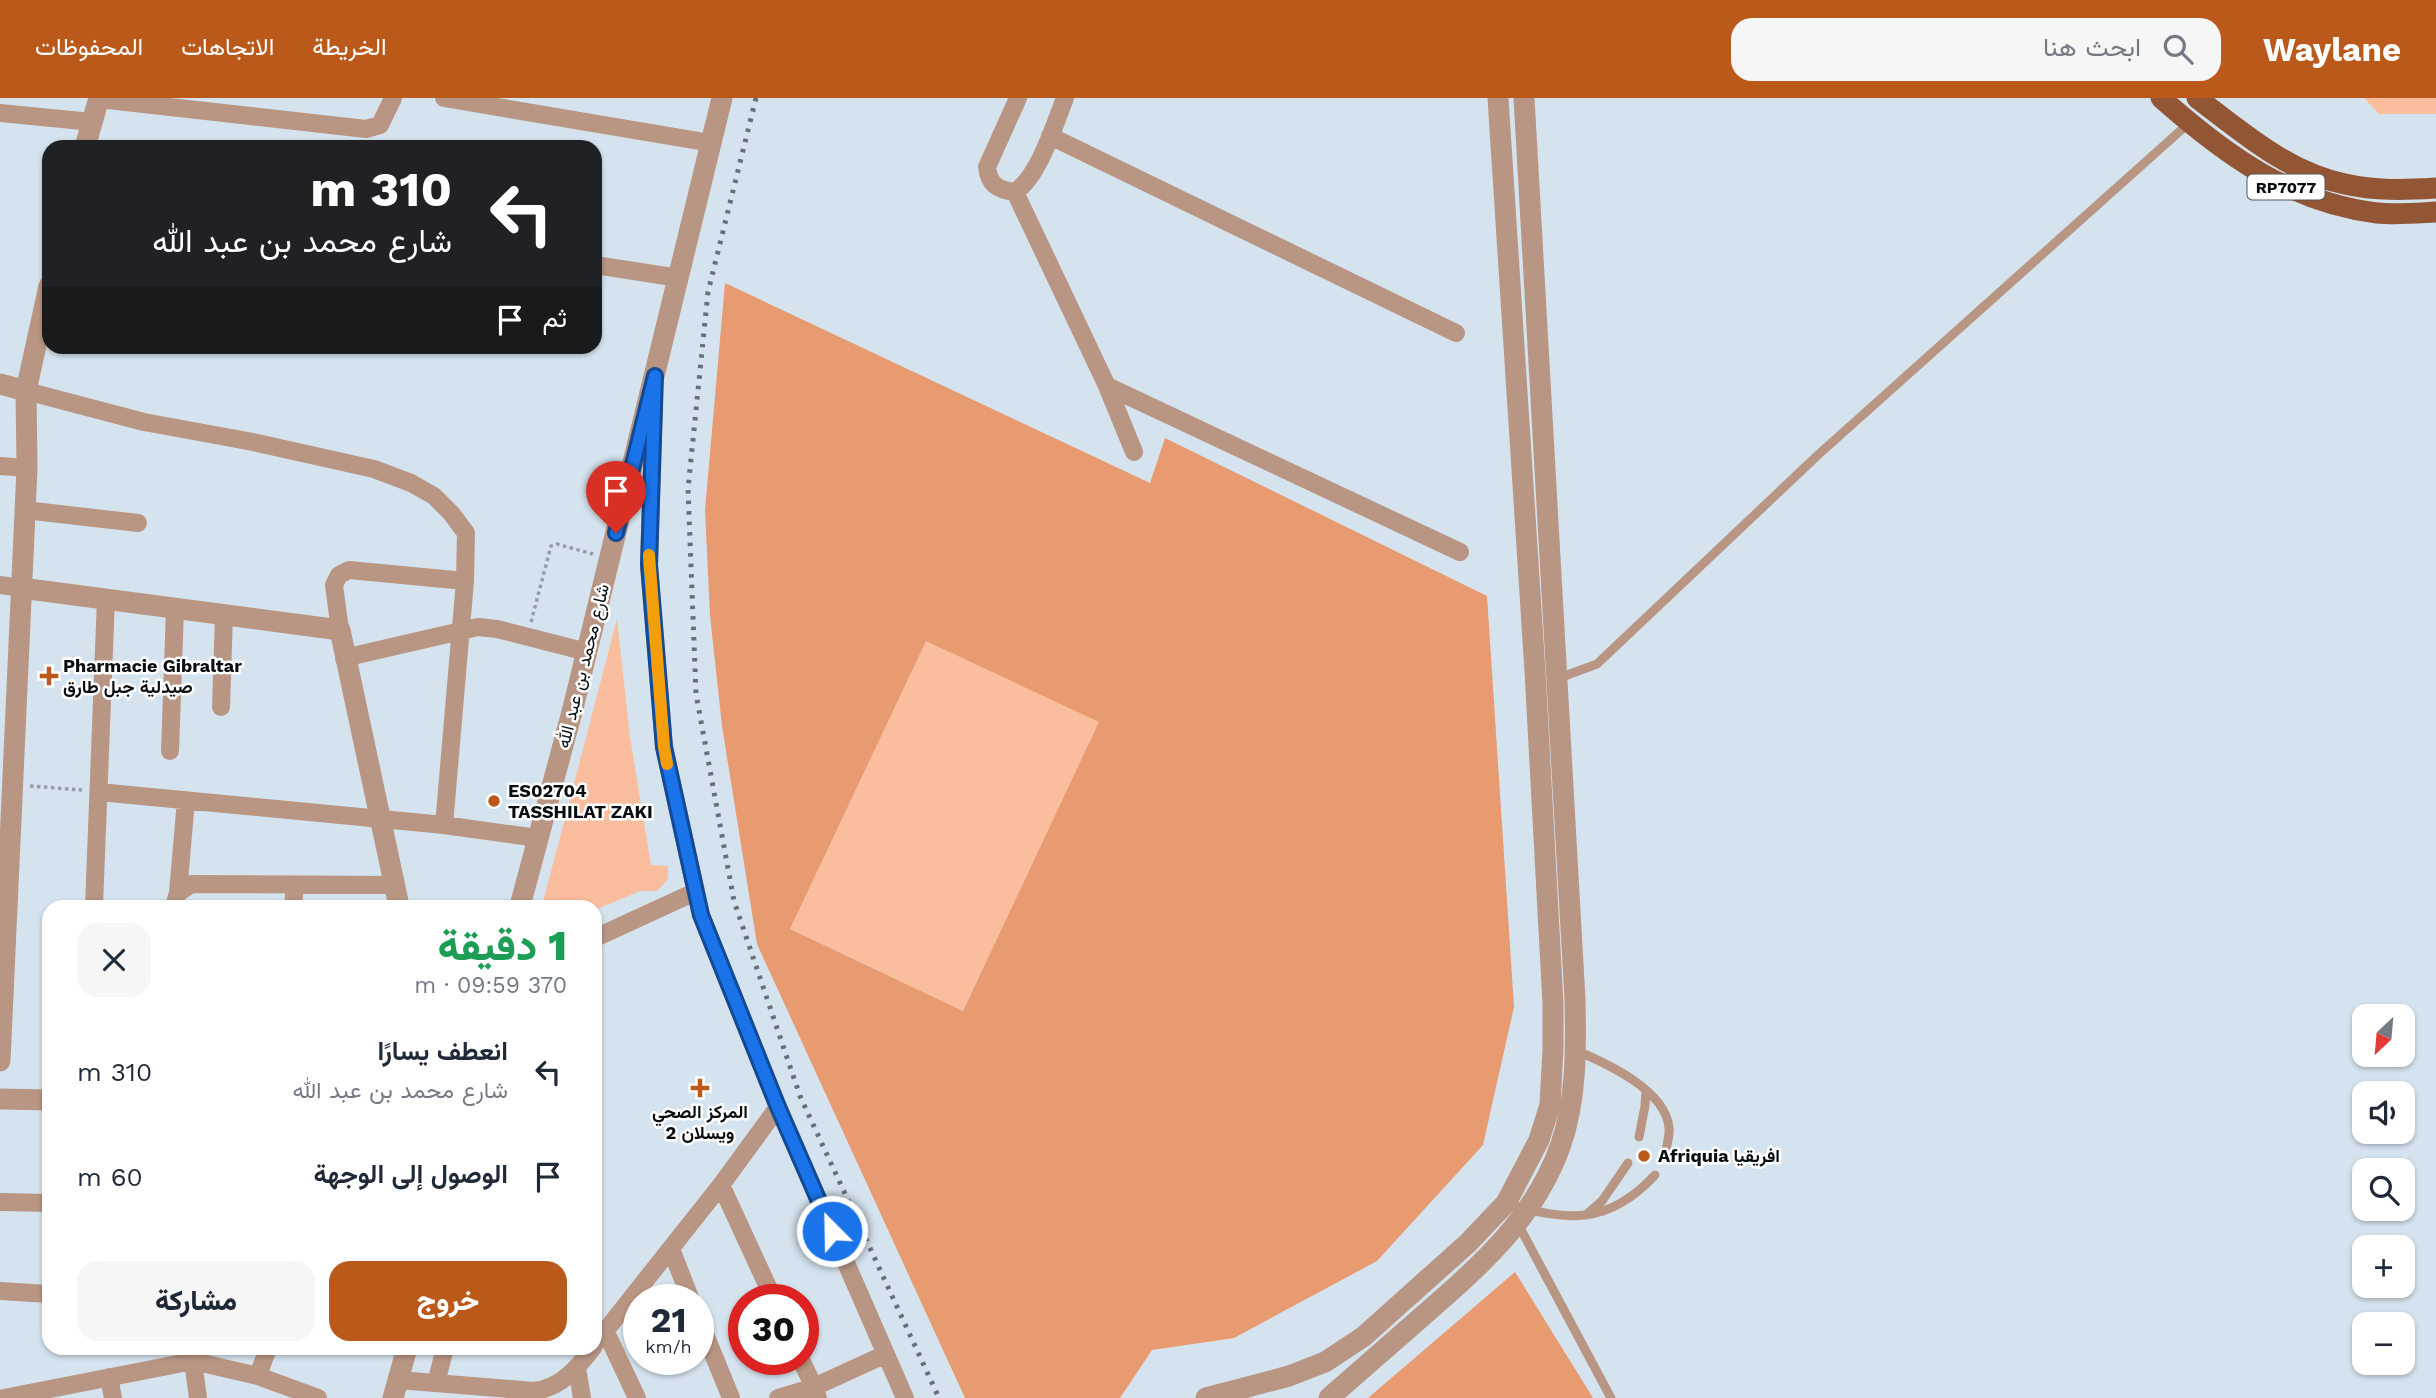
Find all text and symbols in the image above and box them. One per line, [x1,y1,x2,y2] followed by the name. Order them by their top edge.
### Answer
[1731,18,2221,81] search box
[2159,30,2197,68] icon: search
[2263,30,2401,69] text: Waylane
[2043,32,2141,62] text: ابحث هنا
[35,33,143,61] text: المحفوظات
[181,33,274,61] text: الاتجاهات
[312,33,387,61] text: الخريطة
[310,160,452,218] text: 310 m
[476,168,567,259] icon: left
[2248,174,2324,200] road number: RP7077
[152,222,452,260] text: شارع محمد بن عبد الله
[491,301,529,339] icon: arrive
[543,303,567,333] text: ثم
[586,461,646,533] pin
[597,472,635,510] icon: arrive
[552,582,615,751] street label: شارع محمد بن عبد الله
[63,655,242,698] place label: Pharmacie Gibraltar صيدلية جبل طارق
[41,668,57,684] marker: Pharmacie Gibraltar صيدلية جبل طارق
[508,780,653,822] place label: ES02704 TASSHILAT ZAKI
[486,793,502,809] marker: ES02704 TASSHILAT ZAKI
[438,921,567,970] text: 1 دقيقة
[77,923,151,997] button: close
[414,972,567,999] text: 370 m · 09:59
[2352,1004,2415,1068] north arrow
[2352,1004,2415,1375] map controls
[378,1036,508,1066] text: انعطف يسارًا
[529,1053,567,1091] icon: left
[77,1057,152,1087] text: 310 m
[292,1077,508,1104] text: شارع محمد بن عبد الله
[690,1078,710,1098] marker: المركز الصحي ويسلان 2
[2352,1081,2415,1144] button: sound
[652,1101,748,1144] place label: المركز الصحي ويسلان 2
[1658,1145,1780,1167] place label: Afriquia افريقيا
[1636,1148,1652,1164] marker: Afriquia افريقيا
[529,1158,567,1196] icon: arrive
[2352,1158,2415,1221] button: search
[313,1159,508,1189] text: الوصول إلى الوجهة
[77,1162,143,1192] text: 60 m
[795,1194,869,1268] position arrow
[2352,1235,2415,1298] button: +
[77,1261,315,1341] button: مشاركة
[329,1261,567,1341] button: خروج
[728,1284,819,1375] speed limit sign: 30
[651,1299,686,1341] text: 21
[2352,1312,2415,1375] button: −
[645,1336,692,1357] text: km/h

